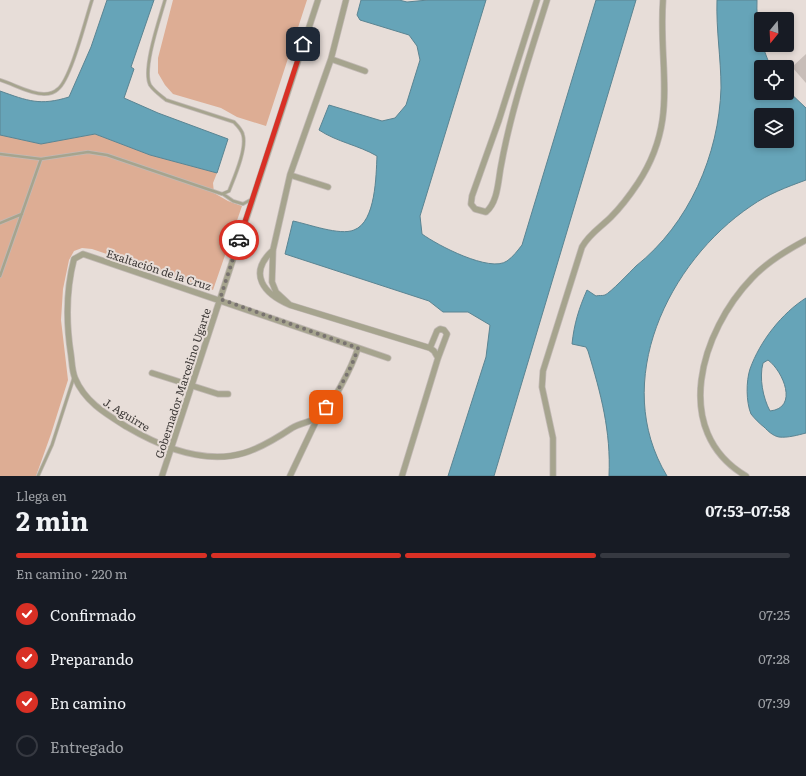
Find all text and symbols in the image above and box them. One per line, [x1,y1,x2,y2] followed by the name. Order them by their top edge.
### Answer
[754,12,794,52] north arrow
[754,12,794,148] map controls
[286,27,320,61] pin
[292,33,314,55] icon: home
[754,60,794,100] button: locate
[754,108,794,148] button: layers
[219,220,259,260] courier
[228,229,250,251] icon: car
[104,244,214,294] street label: Exaltación de la Cruz
[150,306,214,460] street label: Gobernador Marcelino Ugarte
[309,390,343,424] pin
[101,393,154,435] street label: J. Aguirre
[315,396,337,418] icon: bag
[16,486,67,505] text: Llega en
[705,499,790,522] text: 07:53–07:58
[16,500,89,539] text: 2 min
[16,564,127,583] text: En camino · 220 m
[16,603,38,625] icon: check
[50,603,136,626] text: Confirmado
[759,605,790,624] text: 07:25
[16,647,38,669] icon: check
[50,647,134,670] text: Preparando
[758,649,790,668] text: 07:28
[16,691,38,713] icon: check
[50,691,126,714] text: En camino
[758,693,790,712] text: 07:39
[50,735,124,758] text: Entregado

